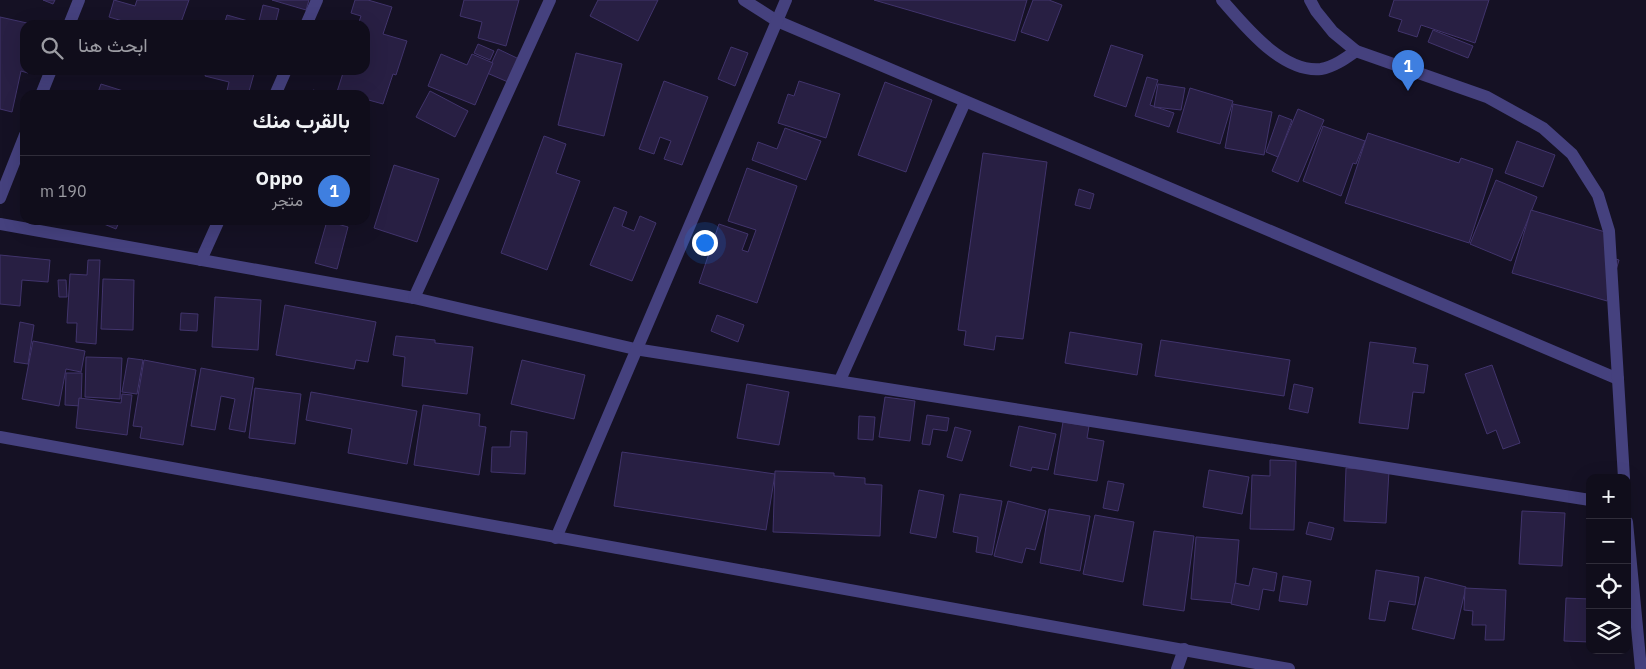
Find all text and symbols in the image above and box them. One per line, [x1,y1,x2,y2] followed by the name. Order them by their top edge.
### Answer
[20,20,370,75] search box
[78,33,148,57] text: ابحث هنا
[38,34,66,62] icon: search
[1392,50,1424,91] pin: 1
[253,106,350,134] text: بالقرب منك
[256,166,303,190] text: Oppo
[40,181,87,201] text: 190 m
[329,181,339,201] text: 1
[272,190,303,210] text: متجر
[692,230,718,256] your location
[1586,474,1631,654] map controls
[1586,474,1631,519] button: +
[1586,519,1631,564] button: −
[1586,564,1631,609] button: locate
[1586,609,1631,654] button: layers

